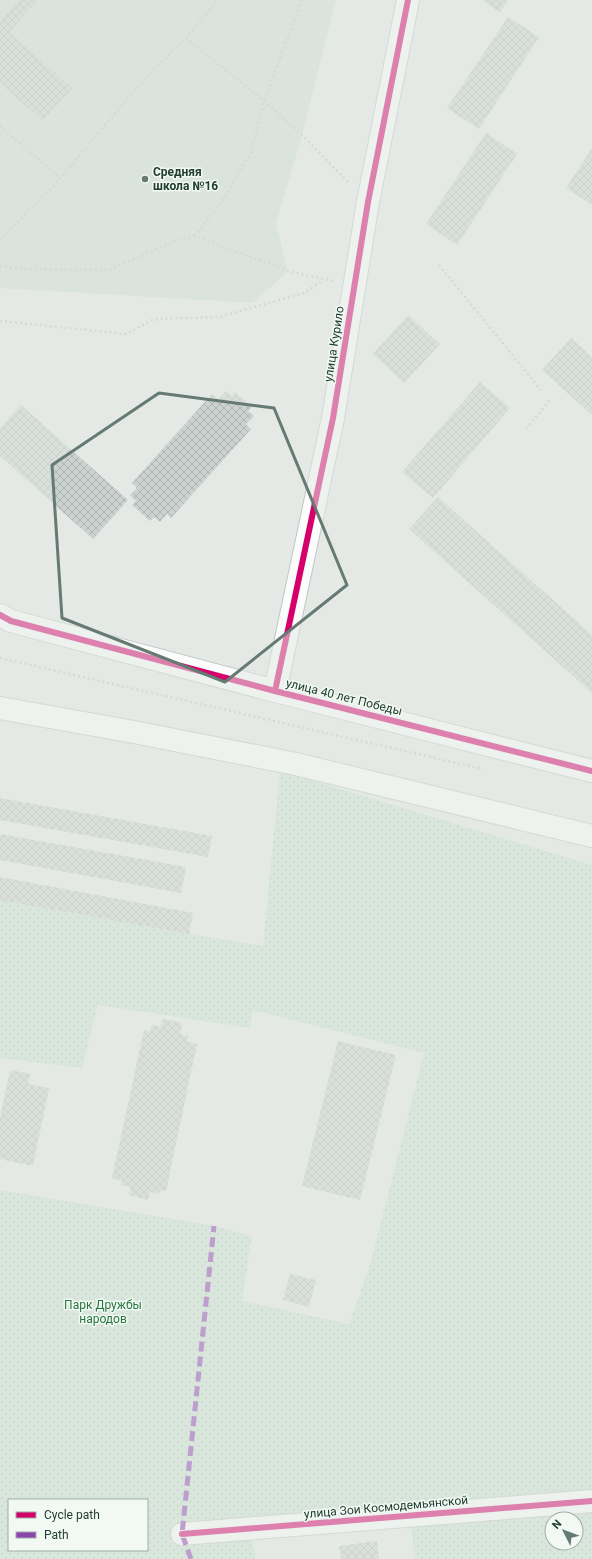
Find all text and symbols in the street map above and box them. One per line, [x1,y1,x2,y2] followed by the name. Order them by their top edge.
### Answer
[153,165,218,193] place label: Средняя школа №16
[140,174,150,184] marker: Средняя школа №16
[321,305,347,383] street label: улица Курило
[284,676,404,718] street label: улица 40 лет Победы
[64,1298,142,1326] park label: Парк Дружбы народов
[303,1493,469,1521] street label: улица Зои Космодемьянской
[8,1499,148,1551] legend
[44,1508,100,1522] text: Cycle path
[544,1511,584,1551] north arrow
[550,1517,565,1532] text: N
[44,1528,69,1542] text: Path

